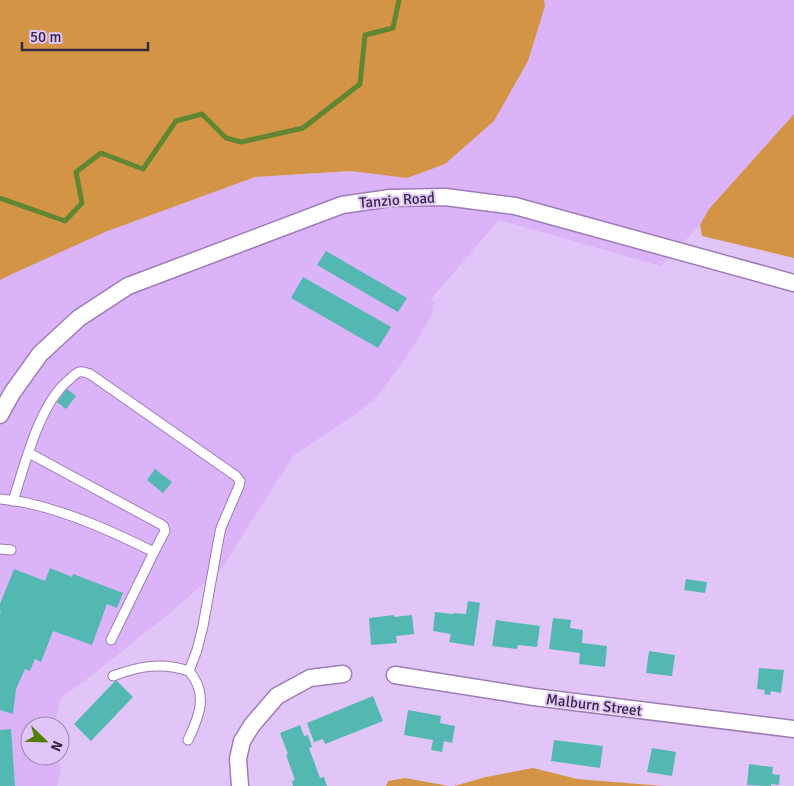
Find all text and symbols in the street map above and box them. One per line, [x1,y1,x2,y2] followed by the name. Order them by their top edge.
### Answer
[22,20,149,52] scale bar
[30,28,61,46] text: 50 m
[358,188,436,212] street label: Tanzio Road
[545,690,643,720] street label: Malburn Street
[20,716,70,766] north arrow
[47,738,66,754] text: N

